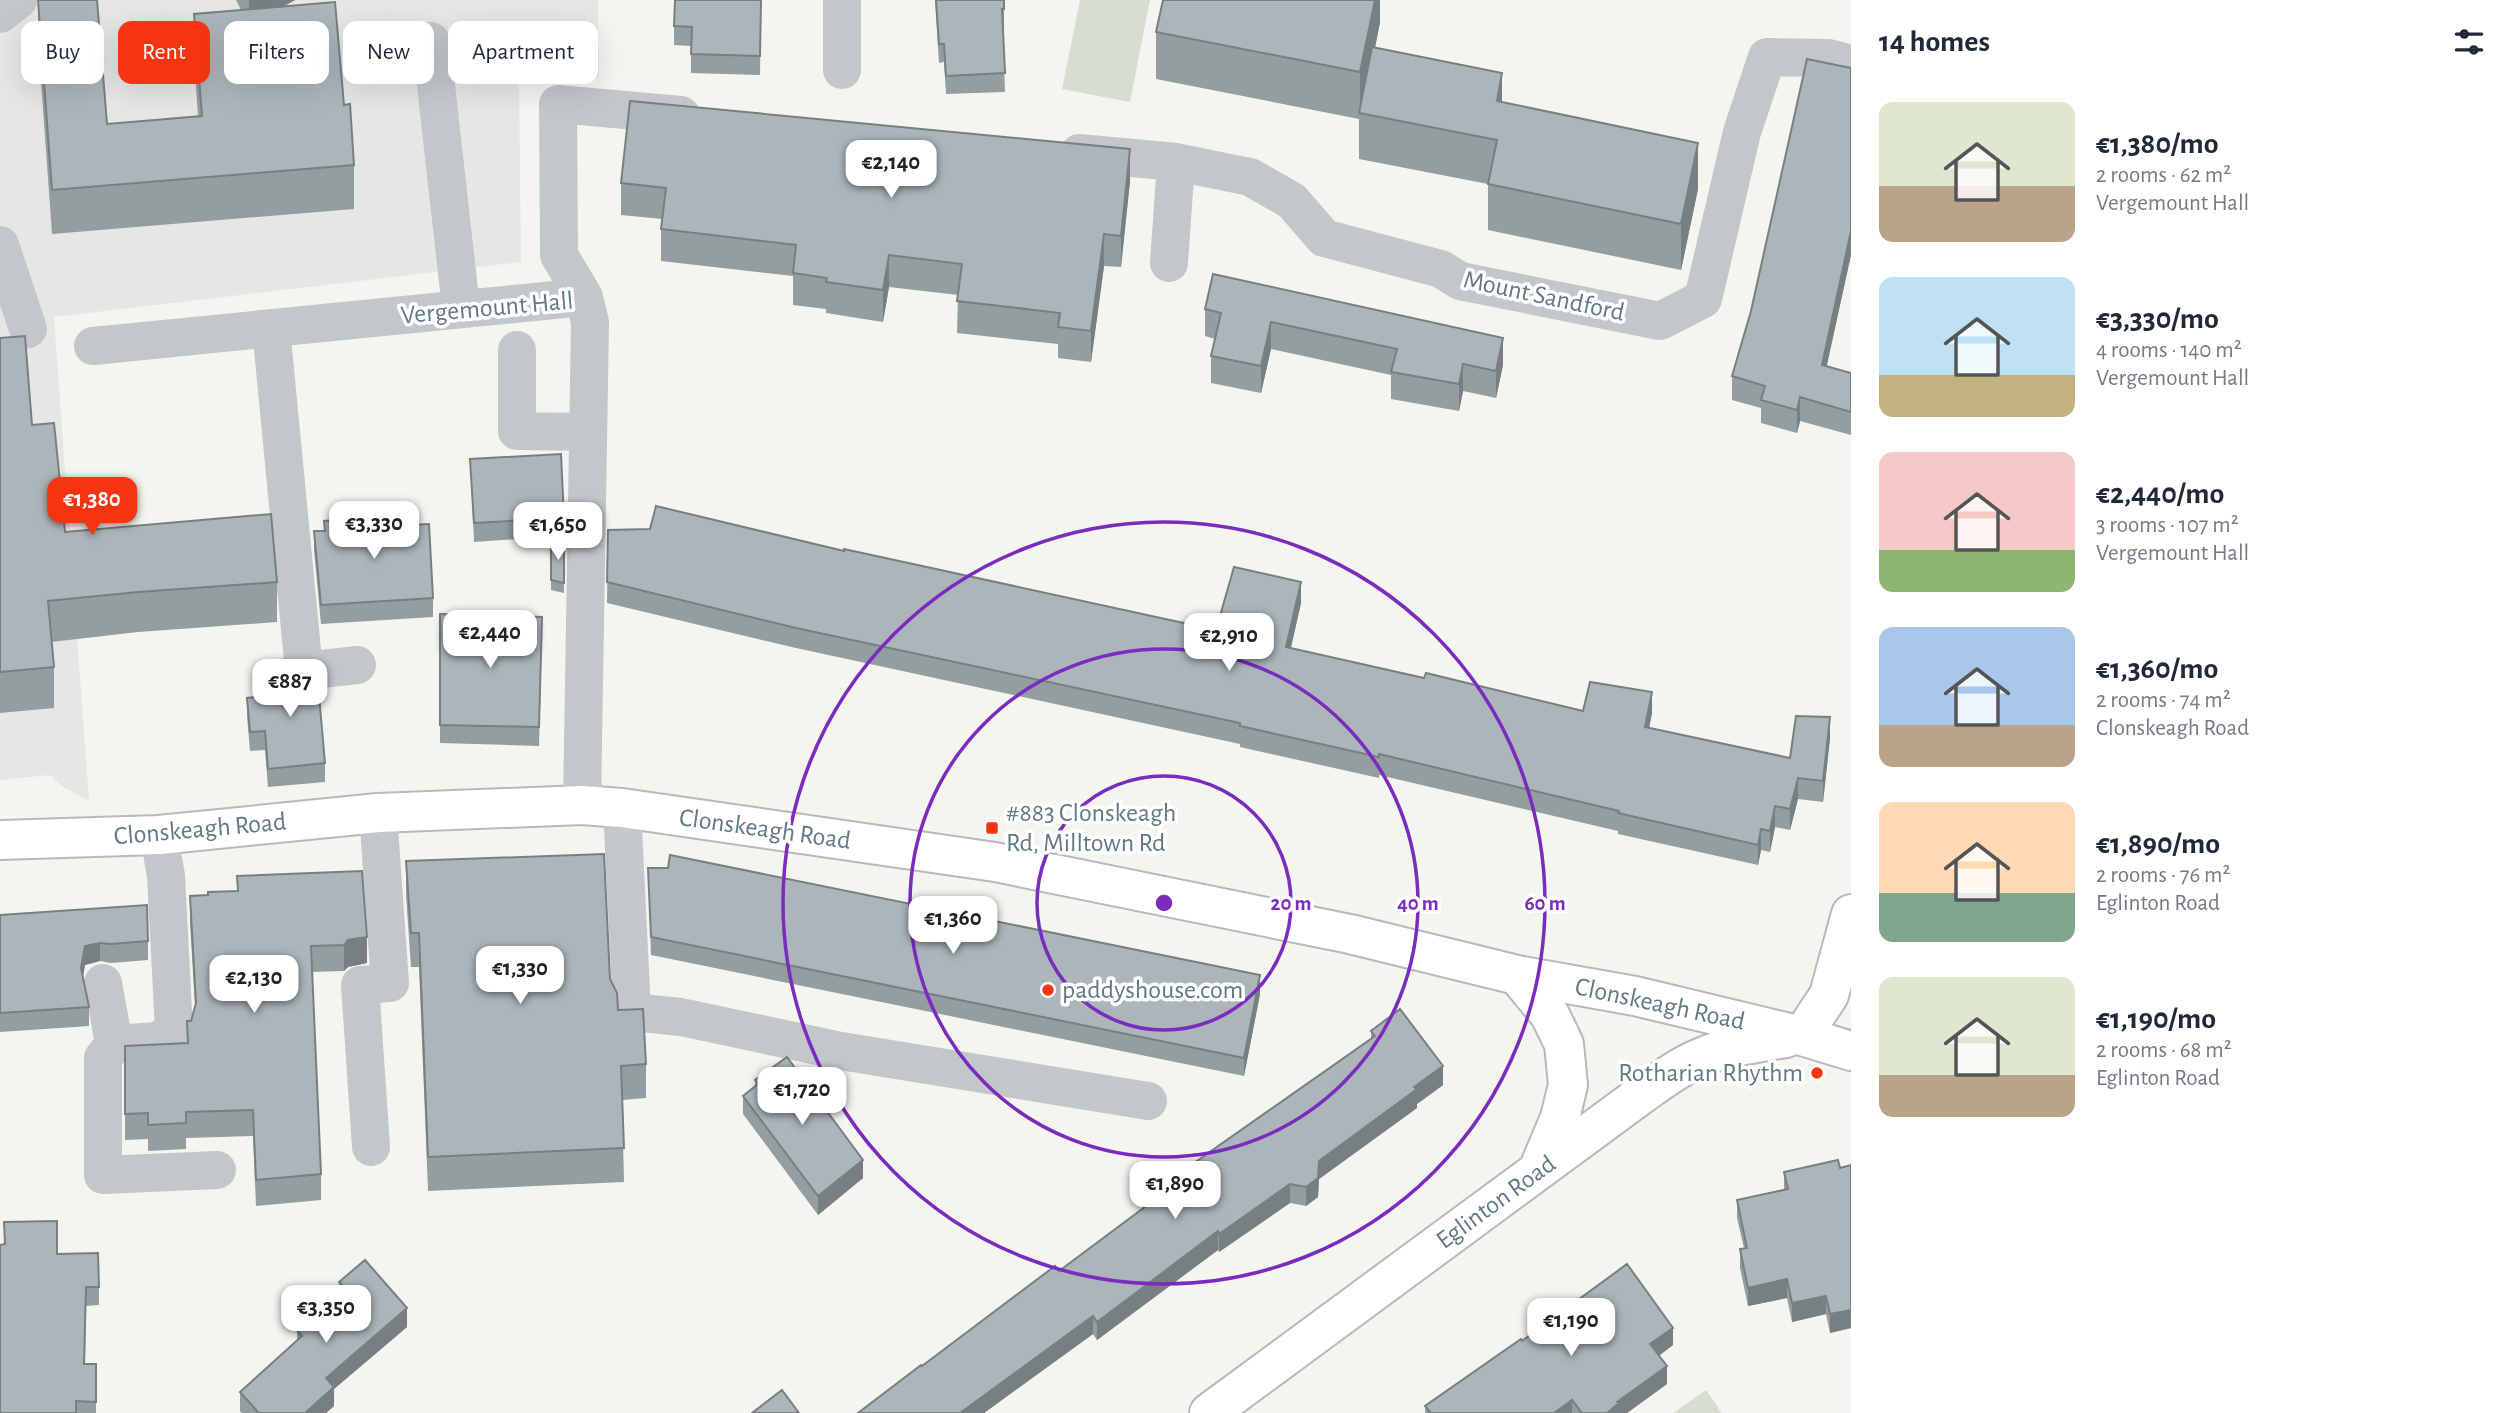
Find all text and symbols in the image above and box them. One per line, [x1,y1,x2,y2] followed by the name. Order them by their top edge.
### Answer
[21,21,104,84] chip: Buy
[118,21,210,84] chip: Rent
[224,21,329,84] chip: Filters
[343,21,434,84] chip: New
[448,21,598,84] chip: Apartment
[2450,23,2488,61] icon: filters
[1879,27,1990,57] text: 14 homes
[2096,129,2219,159] text: €1,380/mo
[1935,130,2019,214] icon: home
[834,140,948,200] pin: €2,140
[862,151,920,174] text: €2,140
[2096,164,2231,187] text: 2 rooms · 62 m²
[2096,192,2249,215] text: Vergemount Hall
[1461,266,1627,326] street label: Mount Sandford
[400,287,574,329] street label: Vergemount Hall
[2096,304,2219,334] text: €3,330/mo
[1935,305,2019,389] icon: home
[2096,339,2242,362] text: 4 rooms · 140 m²
[2096,367,2249,390] text: Vergemount Hall
[35,477,149,537] pin: €1,380
[2096,479,2224,509] text: €2,440/mo
[1935,480,2019,564] icon: home
[63,488,121,511] text: €1,380
[317,502,431,561] pin: €3,330
[501,503,615,562] pin: €1,650
[345,512,403,535] text: €3,330
[529,513,587,536] text: €1,650
[2096,514,2239,537] text: 3 rooms · 107 m²
[2096,542,2249,565] text: Vergemount Hall
[433,610,547,670] pin: €2,440
[1172,614,1286,673] pin: €2,910
[459,621,521,644] text: €2,440
[1200,624,1258,647] text: €2,910
[2096,654,2218,684] text: €1,360/mo
[1935,655,2019,739] icon: home
[249,660,331,719] pin: €887
[268,670,312,693] text: €887
[2096,689,2231,712] text: 2 rooms · 74 m²
[2096,717,2249,740] text: Clonskeagh Road
[1006,800,1176,856] place label: #883 Clonskeagh Rd, Milltown Rd
[677,804,853,854] street label: Clonskeagh Road
[113,809,287,849] street label: Clonskeagh Road
[984,820,1000,836] marker: #883 Clonskeagh Rd, Milltown Rd
[2096,829,2220,859] text: €1,890/mo
[1935,830,2019,914] icon: home
[2096,864,2230,887] text: 2 rooms · 76 m²
[1152,891,1176,915] centre of rings
[2096,892,2220,915] text: Eglinton Road
[1271,893,1311,914] text: 20 m
[1397,893,1439,914] text: 40 m
[1524,893,1566,914] text: 60 m
[896,897,1010,956] pin: €1,360
[924,907,982,930] text: €1,360
[463,946,577,1006] pin: €1,330
[197,956,311,1015] pin: €2,130
[492,957,548,980] text: €1,330
[225,966,283,989] text: €2,130
[1573,973,1747,1035] street label: Clonskeagh Road
[1062,977,1243,1003] place label: paddyshouse.com
[1040,982,1056,998] marker: paddyshouse.com
[2096,1004,2216,1034] text: €1,190/mo
[1935,1005,2019,1089] icon: home
[2096,1039,2232,1062] text: 2 rooms · 68 m²
[1618,1060,1803,1086] place label: Rotharian Rhythm
[1809,1065,1825,1081] marker: Rotharian Rhythm
[2096,1067,2220,1090] text: Eglinton Road
[745,1068,859,1127] pin: €1,720
[773,1078,831,1101] text: €1,720
[1432,1150,1560,1254] street label: Eglinton Road
[1118,1162,1232,1221] pin: €1,890
[1146,1172,1204,1195] text: €1,890
[269,1286,383,1345] pin: €3,350
[297,1296,355,1319] text: €3,350
[1514,1298,1628,1358] pin: €1,190
[1543,1309,1599,1332] text: €1,190

